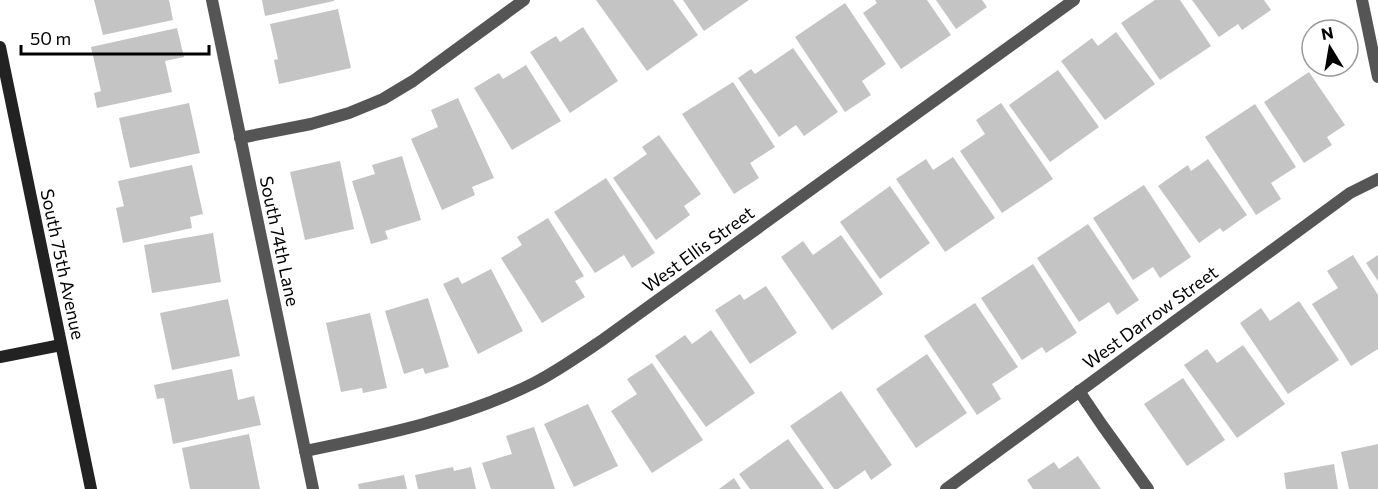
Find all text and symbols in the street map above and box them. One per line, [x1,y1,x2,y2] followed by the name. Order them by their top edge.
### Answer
[21,18,208,56] scale bar
[1300,18,1360,78] north arrow
[1319,22,1335,43] text: N
[30,27,71,49] text: 50 m
[255,174,305,308] street label: South 74th Lane
[36,187,90,341] street label: South 75th Avenue
[638,201,758,297] street label: West Ellis Street
[1078,261,1222,373] street label: West Darrow Street

